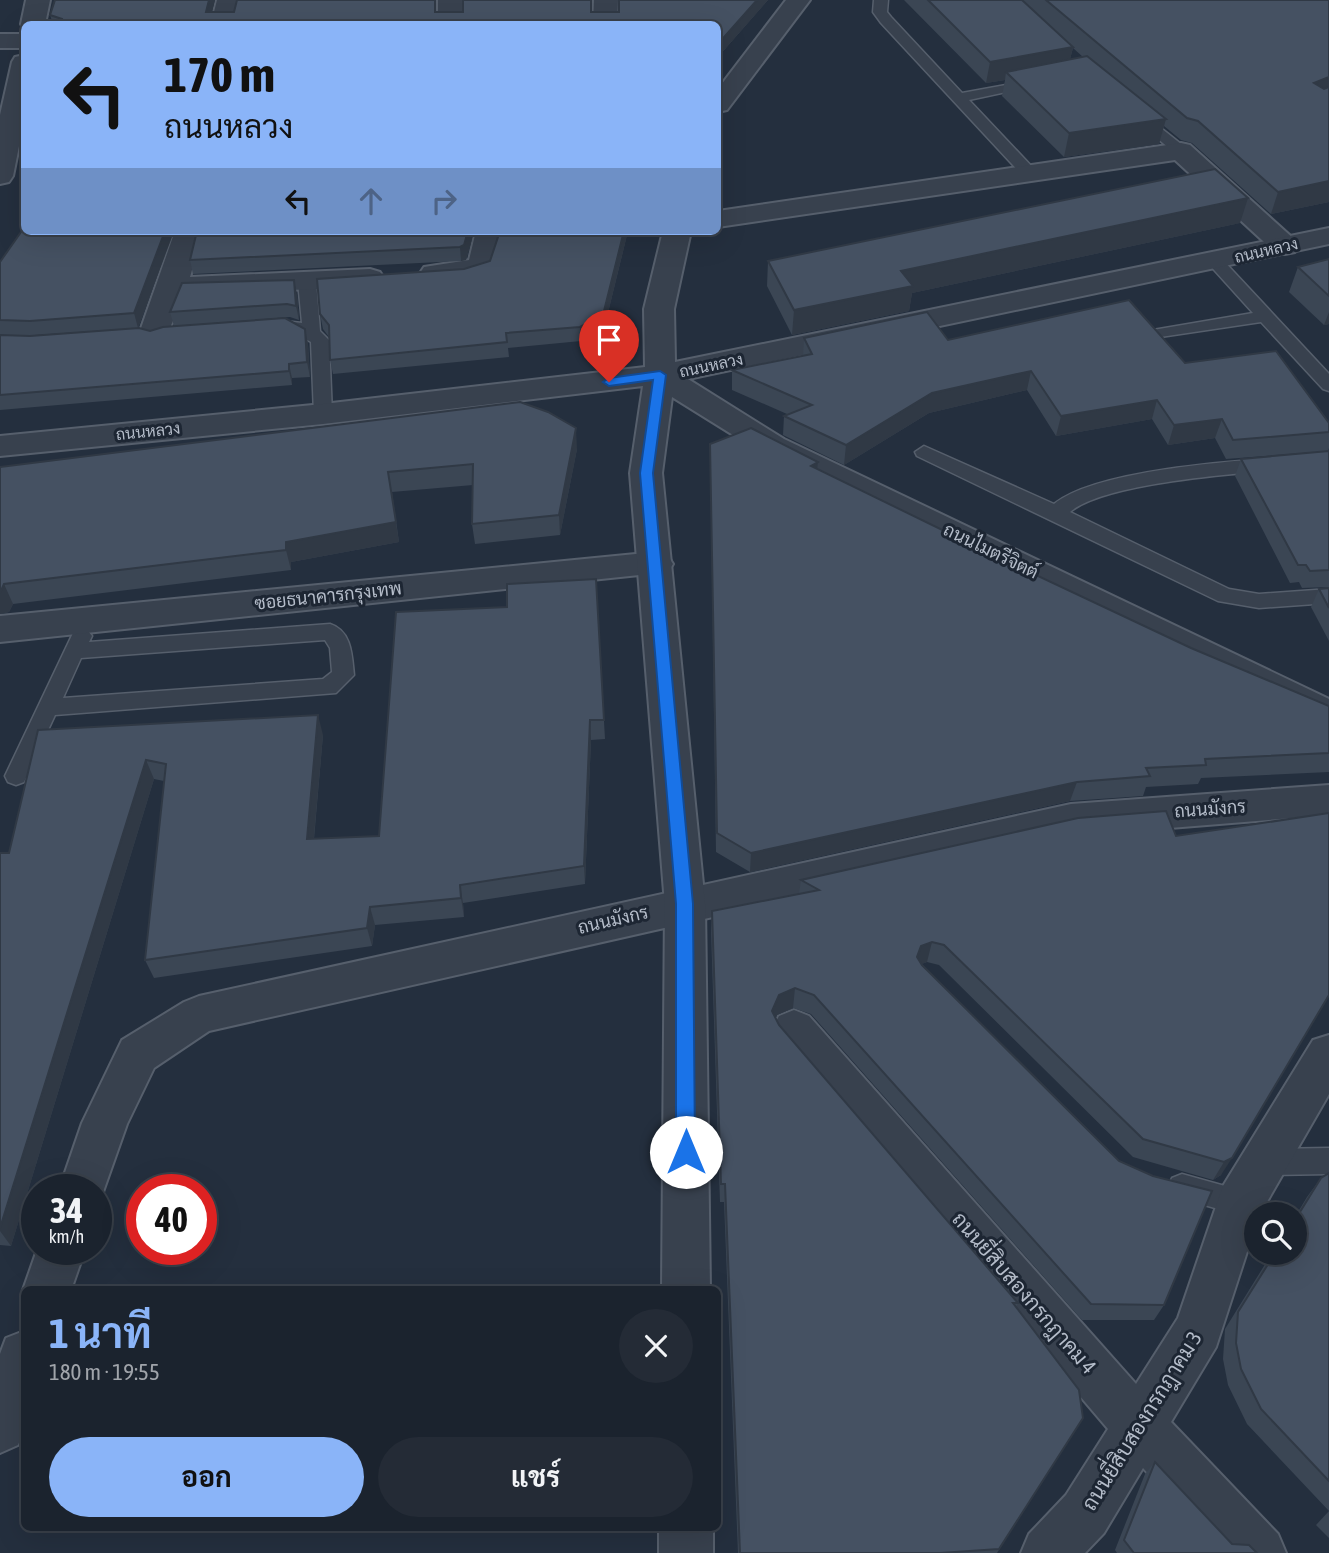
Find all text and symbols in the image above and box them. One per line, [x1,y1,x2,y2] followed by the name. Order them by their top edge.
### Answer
[164,46,275,102] text: 170 m
[49,49,140,140] icon: left
[164,108,293,145] text: ถนนหลวง
[279,182,317,220] icon: left
[352,182,390,220] icon: ahead
[425,182,463,220] icon: right
[1233,234,1299,266] street label: ถนนหลวง
[579,310,639,382] pin
[590,321,628,359] icon: arrive
[678,349,744,381] street label: ถนนหลวง
[115,419,181,443] street label: ถนนหลวง
[940,517,1043,583] street label: ถนนไมตรีจิตต์
[253,577,403,616] street label: ซอยธนาคารกรุงเทพ
[1173,796,1247,821] street label: ถนนมังกร
[576,901,650,938] street label: ถนนมังกร
[649,1115,723,1189] position arrow
[126,1174,217,1265] speed limit sign: 40
[50,1190,83,1230] text: 34
[946,1202,1107,1380] street label: ถนนยี่สิบสองกรกฎาคม 4
[1244,1202,1307,1265] map controls
[1244,1202,1307,1265] button: search
[49,1226,84,1247] text: km/h
[49,1309,152,1357] text: 1 นาที
[619,1309,693,1383] button: close
[1070,1323,1209,1516] street label: ถนนยี่สิบสองกรกฎาคม 3
[49,1359,160,1385] text: 180 m · 19:55
[49,1437,364,1517] button: ออก
[378,1437,693,1517] button: แชร์

